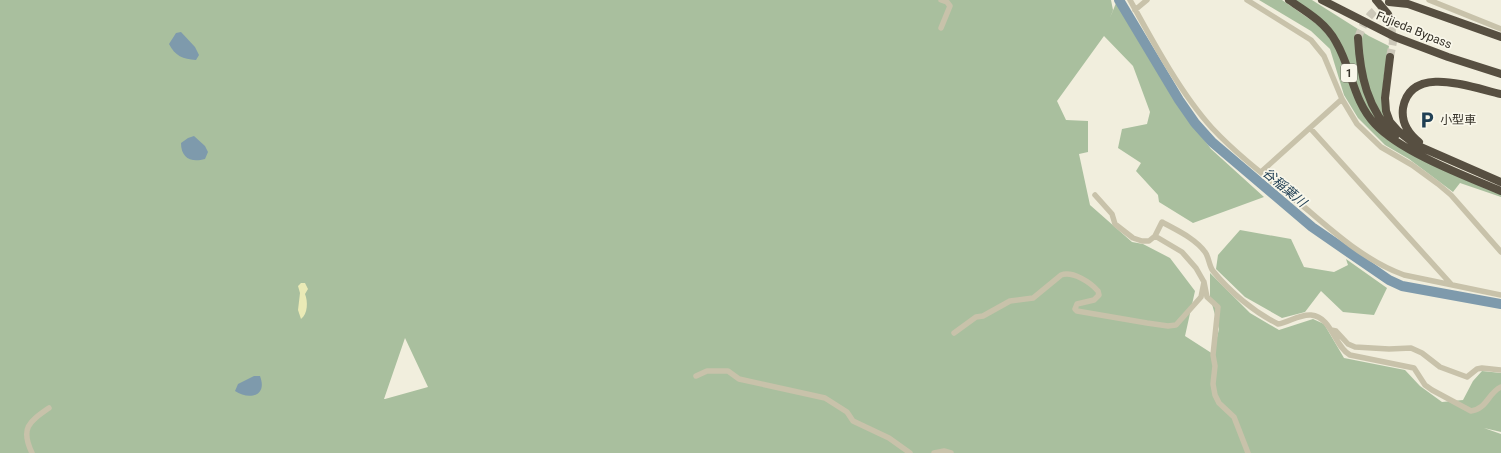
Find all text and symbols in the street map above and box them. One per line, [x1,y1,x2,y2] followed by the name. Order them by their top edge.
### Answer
[1374,8,1454,52] street label: Fujieda Bypass
[1341,64,1357,82] road number: 1
[1417,110,1437,130] parking icon: 小型車
[1440,113,1476,127] place label: 小型車
[1260,165,1311,211] water label: 谷稲葉川

